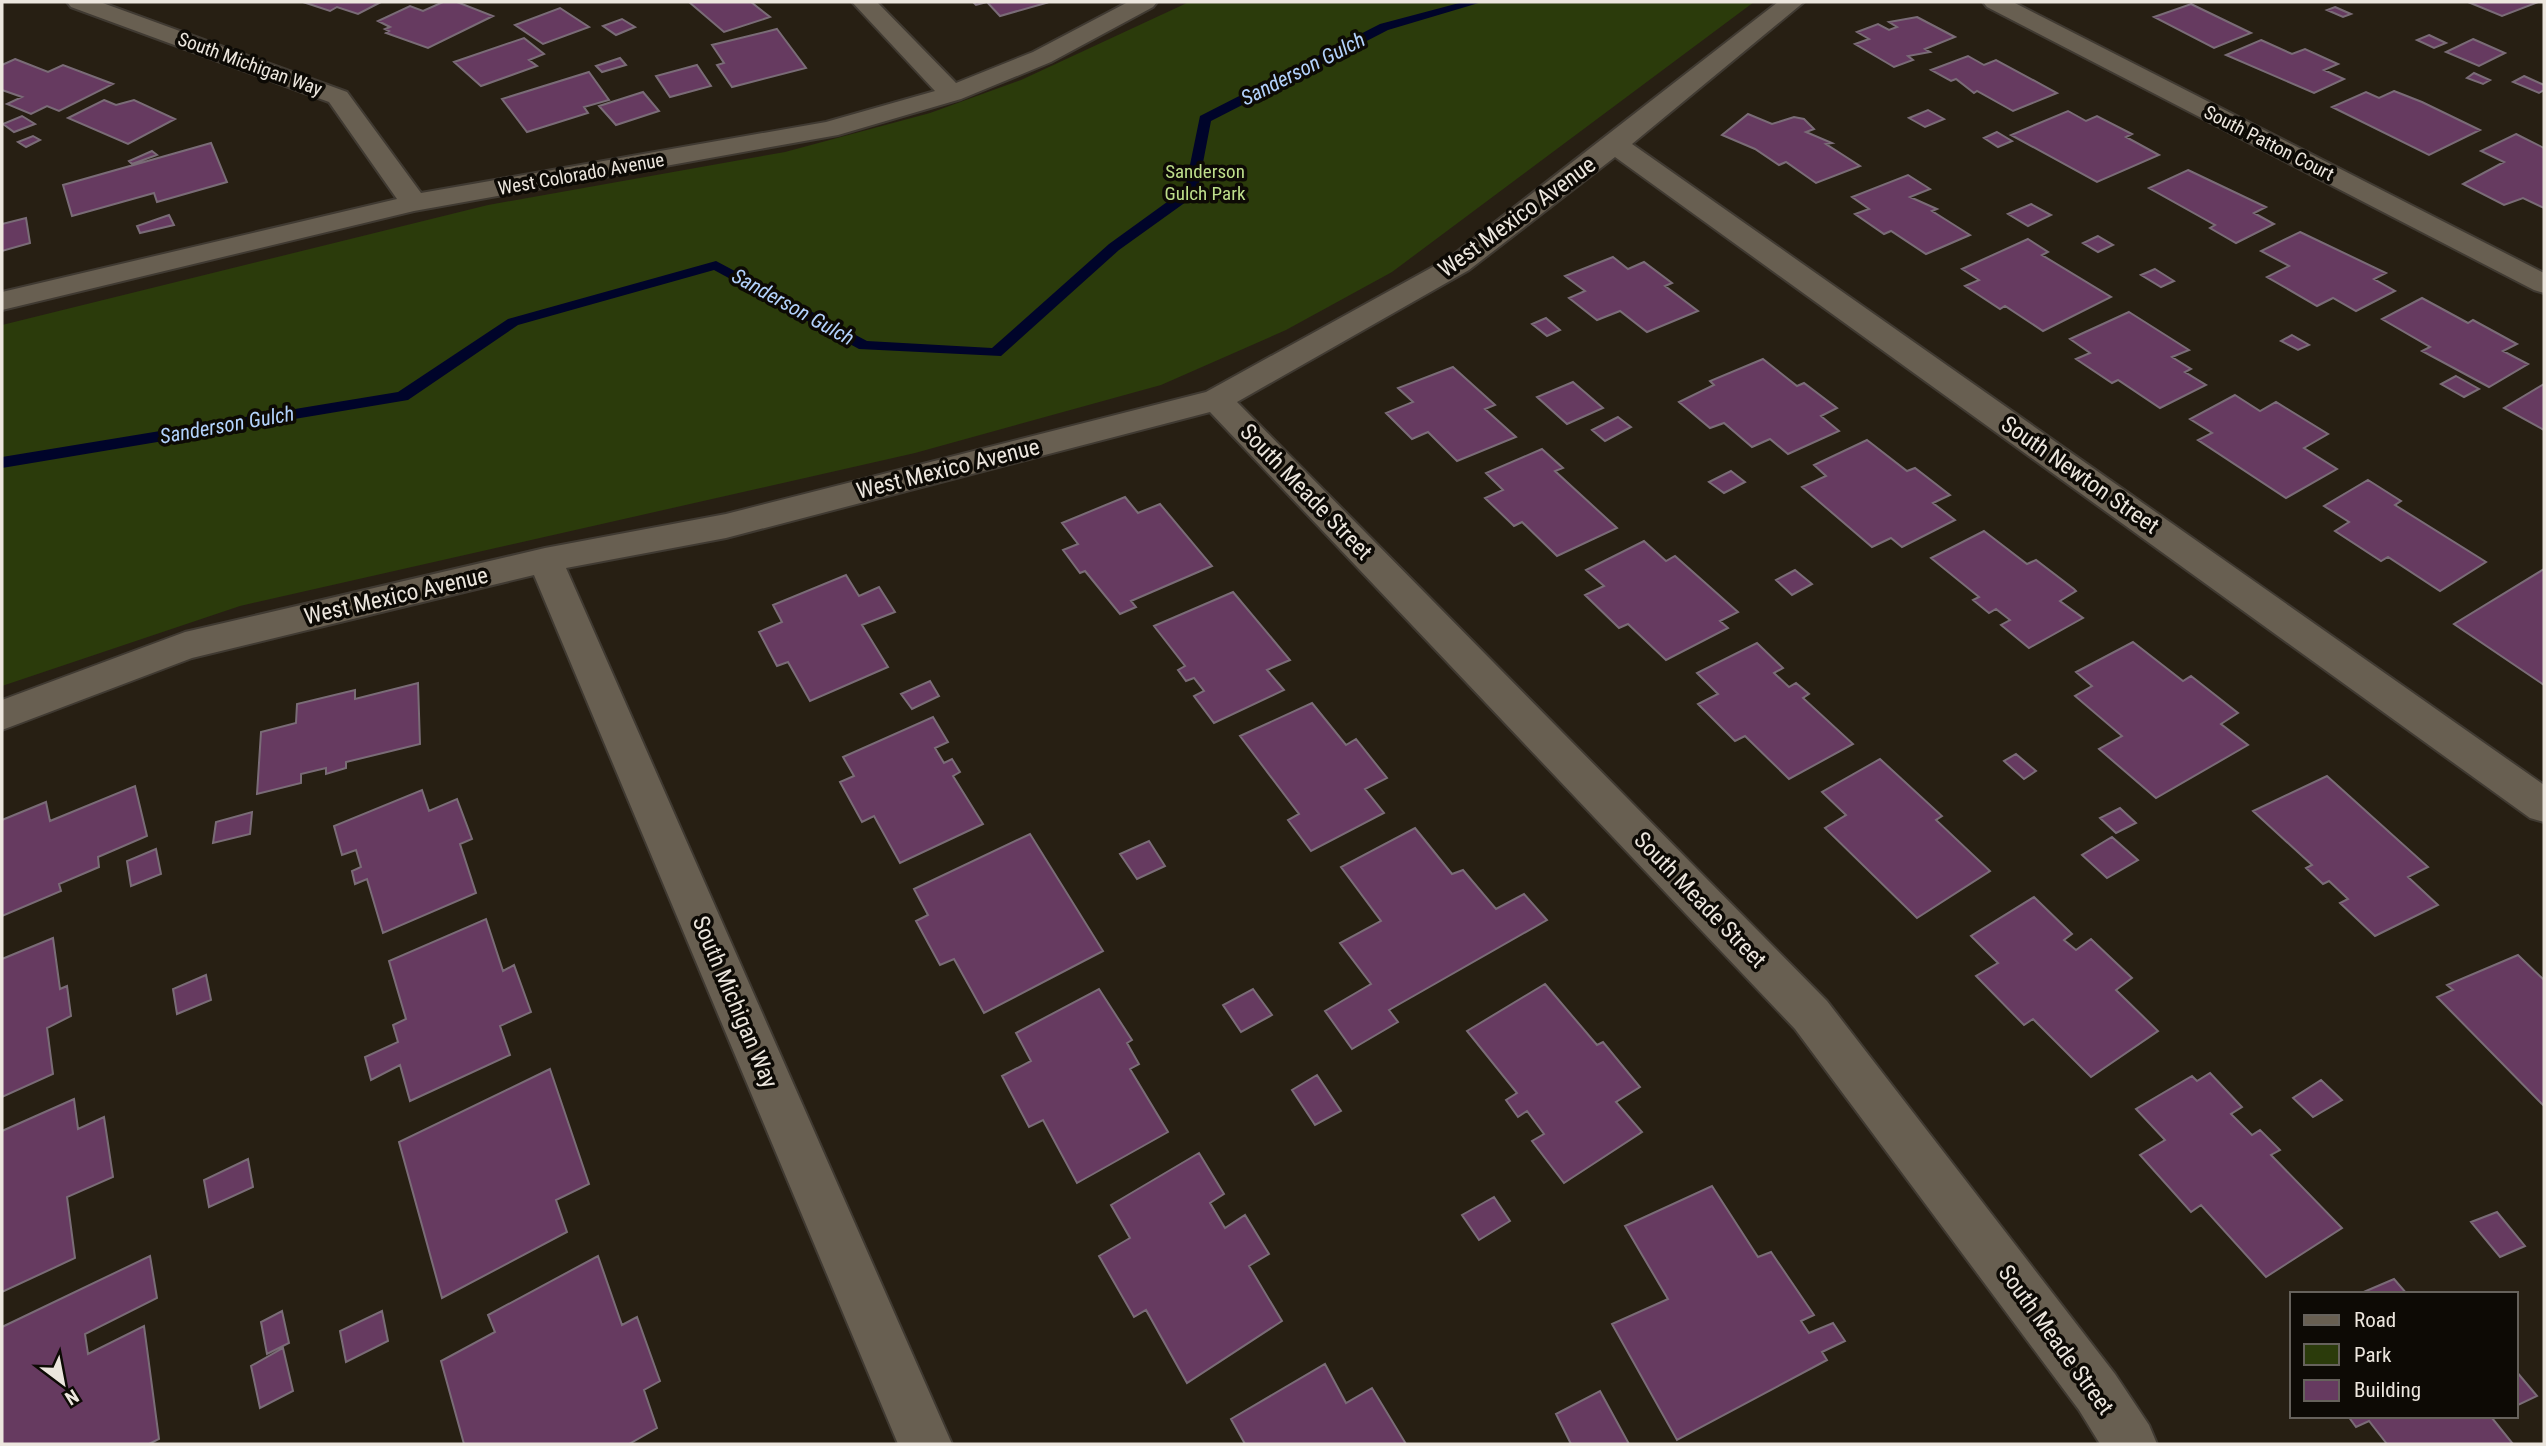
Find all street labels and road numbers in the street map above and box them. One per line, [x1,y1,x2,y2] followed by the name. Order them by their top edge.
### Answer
[175,27,325,101] street label: South Michigan Way
[2200,100,2338,186] street label: South Patton Court
[496,148,666,200] street label: West Colorado Avenue
[1433,151,1601,283] street label: West Mexico Avenue
[1996,411,2164,539] street label: South Newton Street
[1234,418,1378,566] street label: South Meade Street
[854,433,1042,505] street label: West Mexico Avenue
[302,562,490,630] street label: West Mexico Avenue
[1628,826,1772,974] street label: South Meade Street
[687,912,783,1092] street label: South Michigan Way
[1993,1260,2119,1420] street label: South Meade Street

